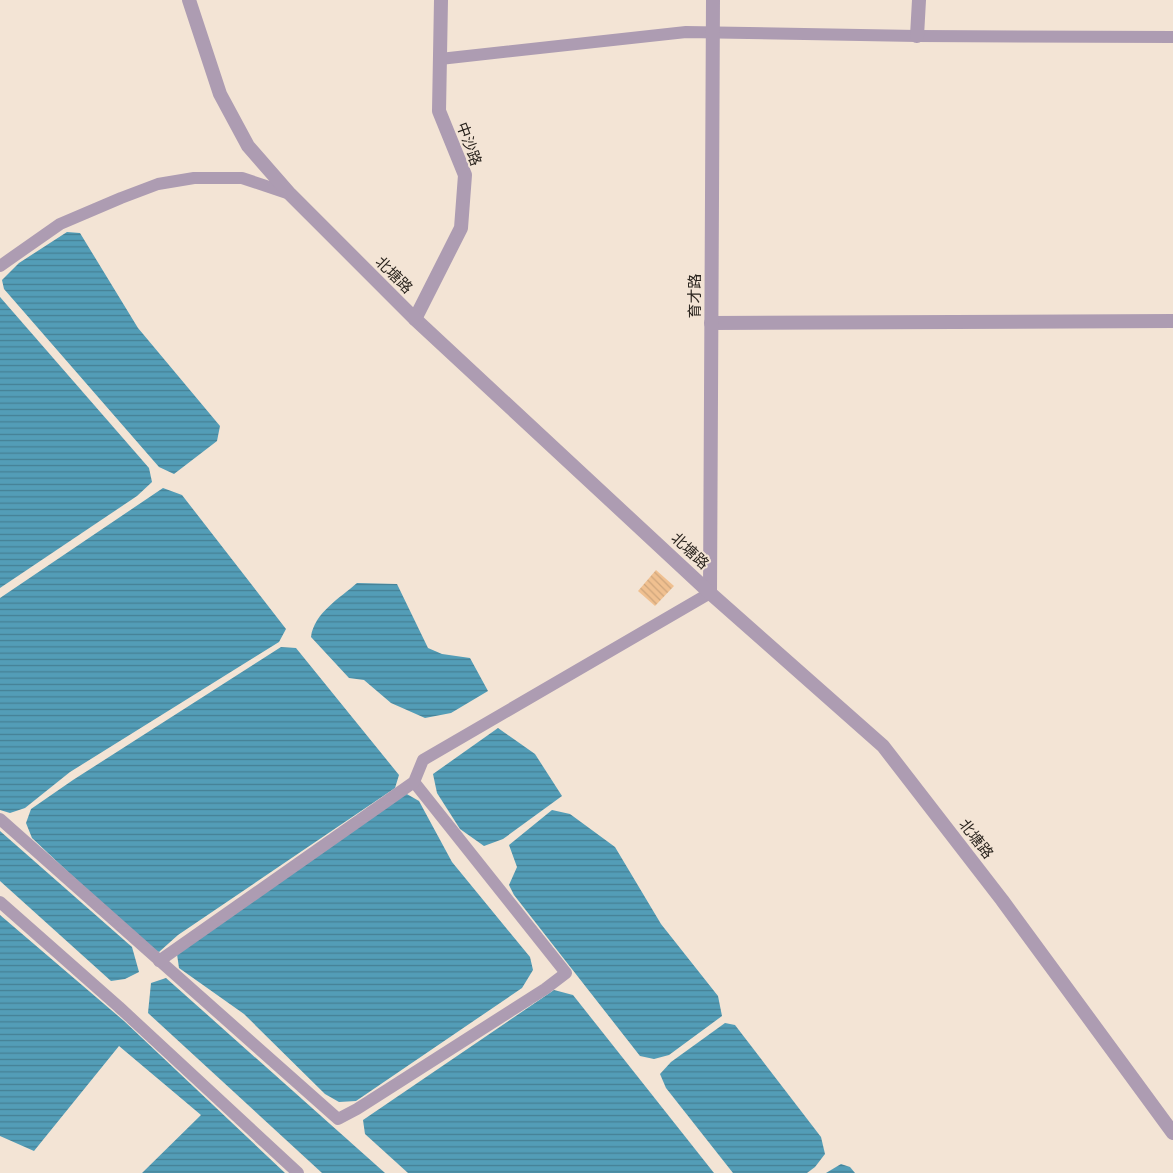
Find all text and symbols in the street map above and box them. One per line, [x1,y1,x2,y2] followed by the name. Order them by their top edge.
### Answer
[453,120,485,168] street label: 中沙路
[372,253,416,297] street label: 北塘路
[686,273,704,319] street label: 育才路
[667,529,713,573] street label: 北塘路
[955,816,997,862] street label: 北塘路

